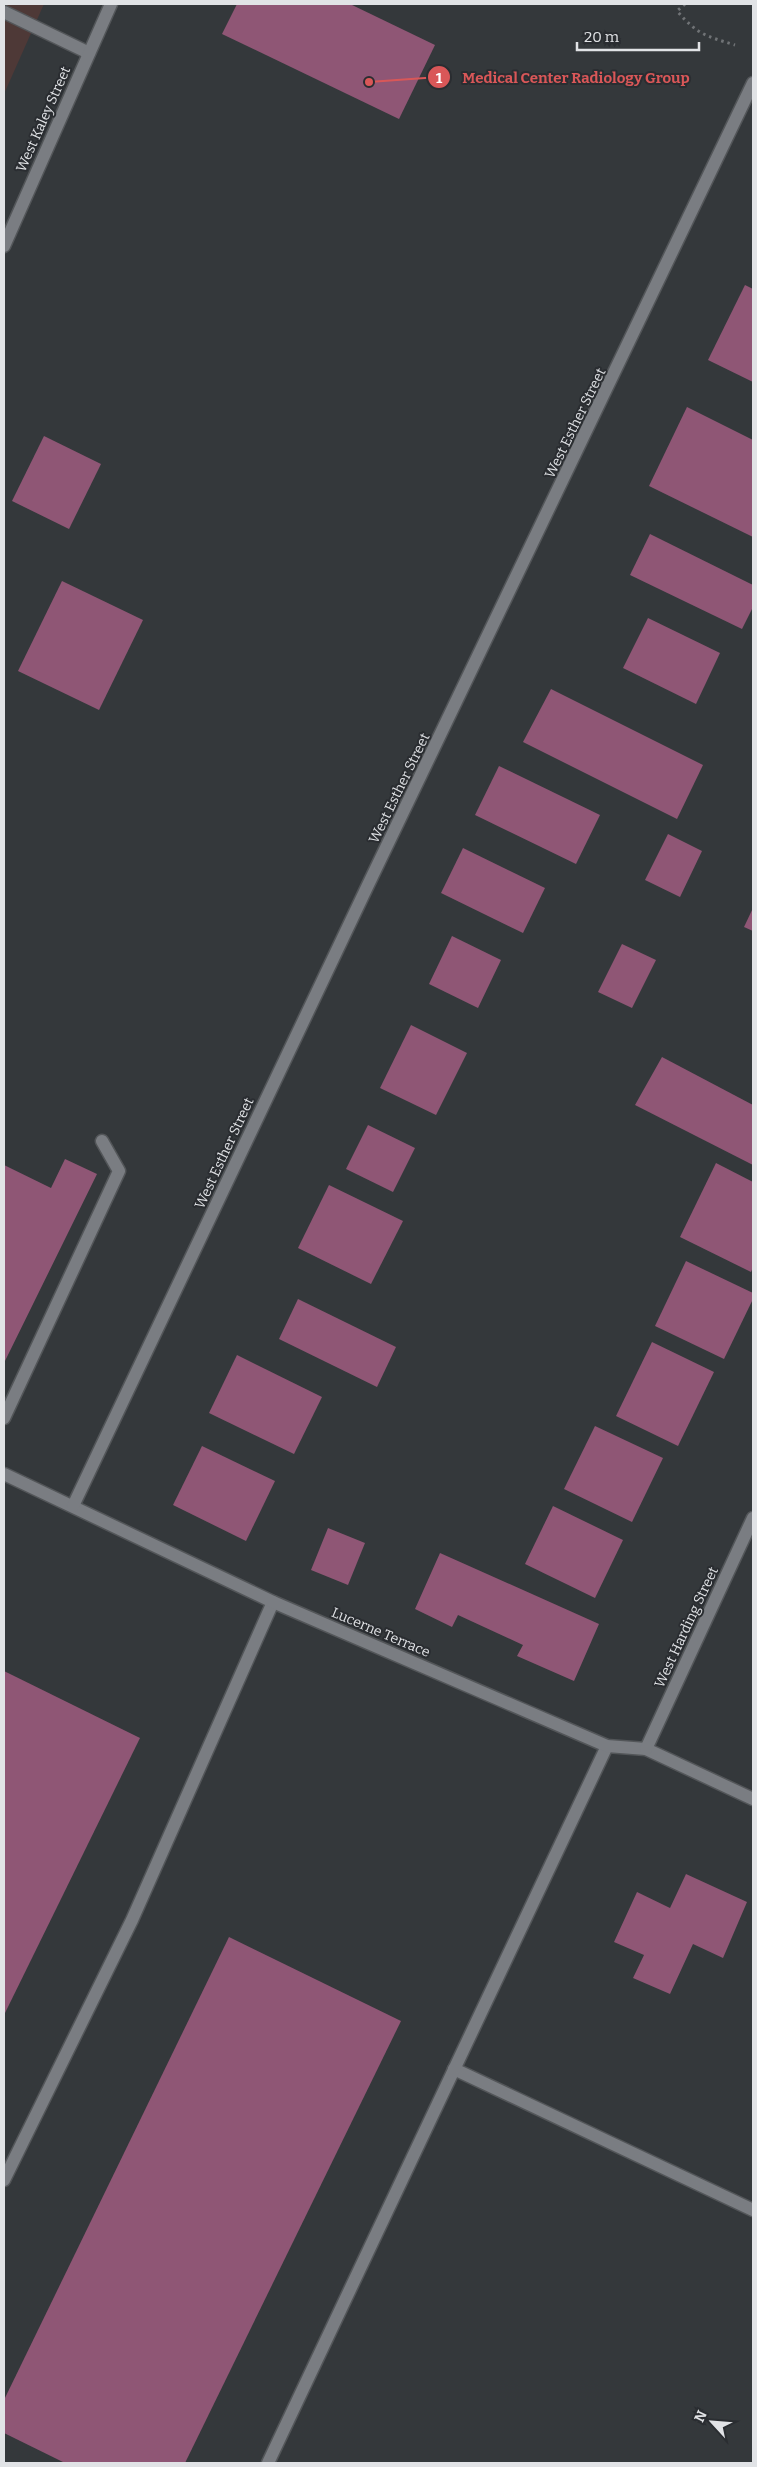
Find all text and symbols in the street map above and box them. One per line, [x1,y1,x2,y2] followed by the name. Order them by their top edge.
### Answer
[577,20,700,52] scale bar
[584,28,620,46] text: 20 m
[427,62,699,92] callout: Medical Center Radiology Group
[13,64,74,175] street label: West Kaley Street
[436,69,443,87] text: 1
[462,69,690,87] text: Medical Center Radiology Group
[541,365,609,481] street label: West Esther Street
[365,730,433,846] street label: West Esther Street
[191,1095,258,1211] street label: West Esther Street
[651,1564,722,1690] street label: West Harding Street
[329,1604,433,1661] street label: Lucerne Terrace
[687,2397,737,2447] north arrow
[691,2408,711,2425] text: N

